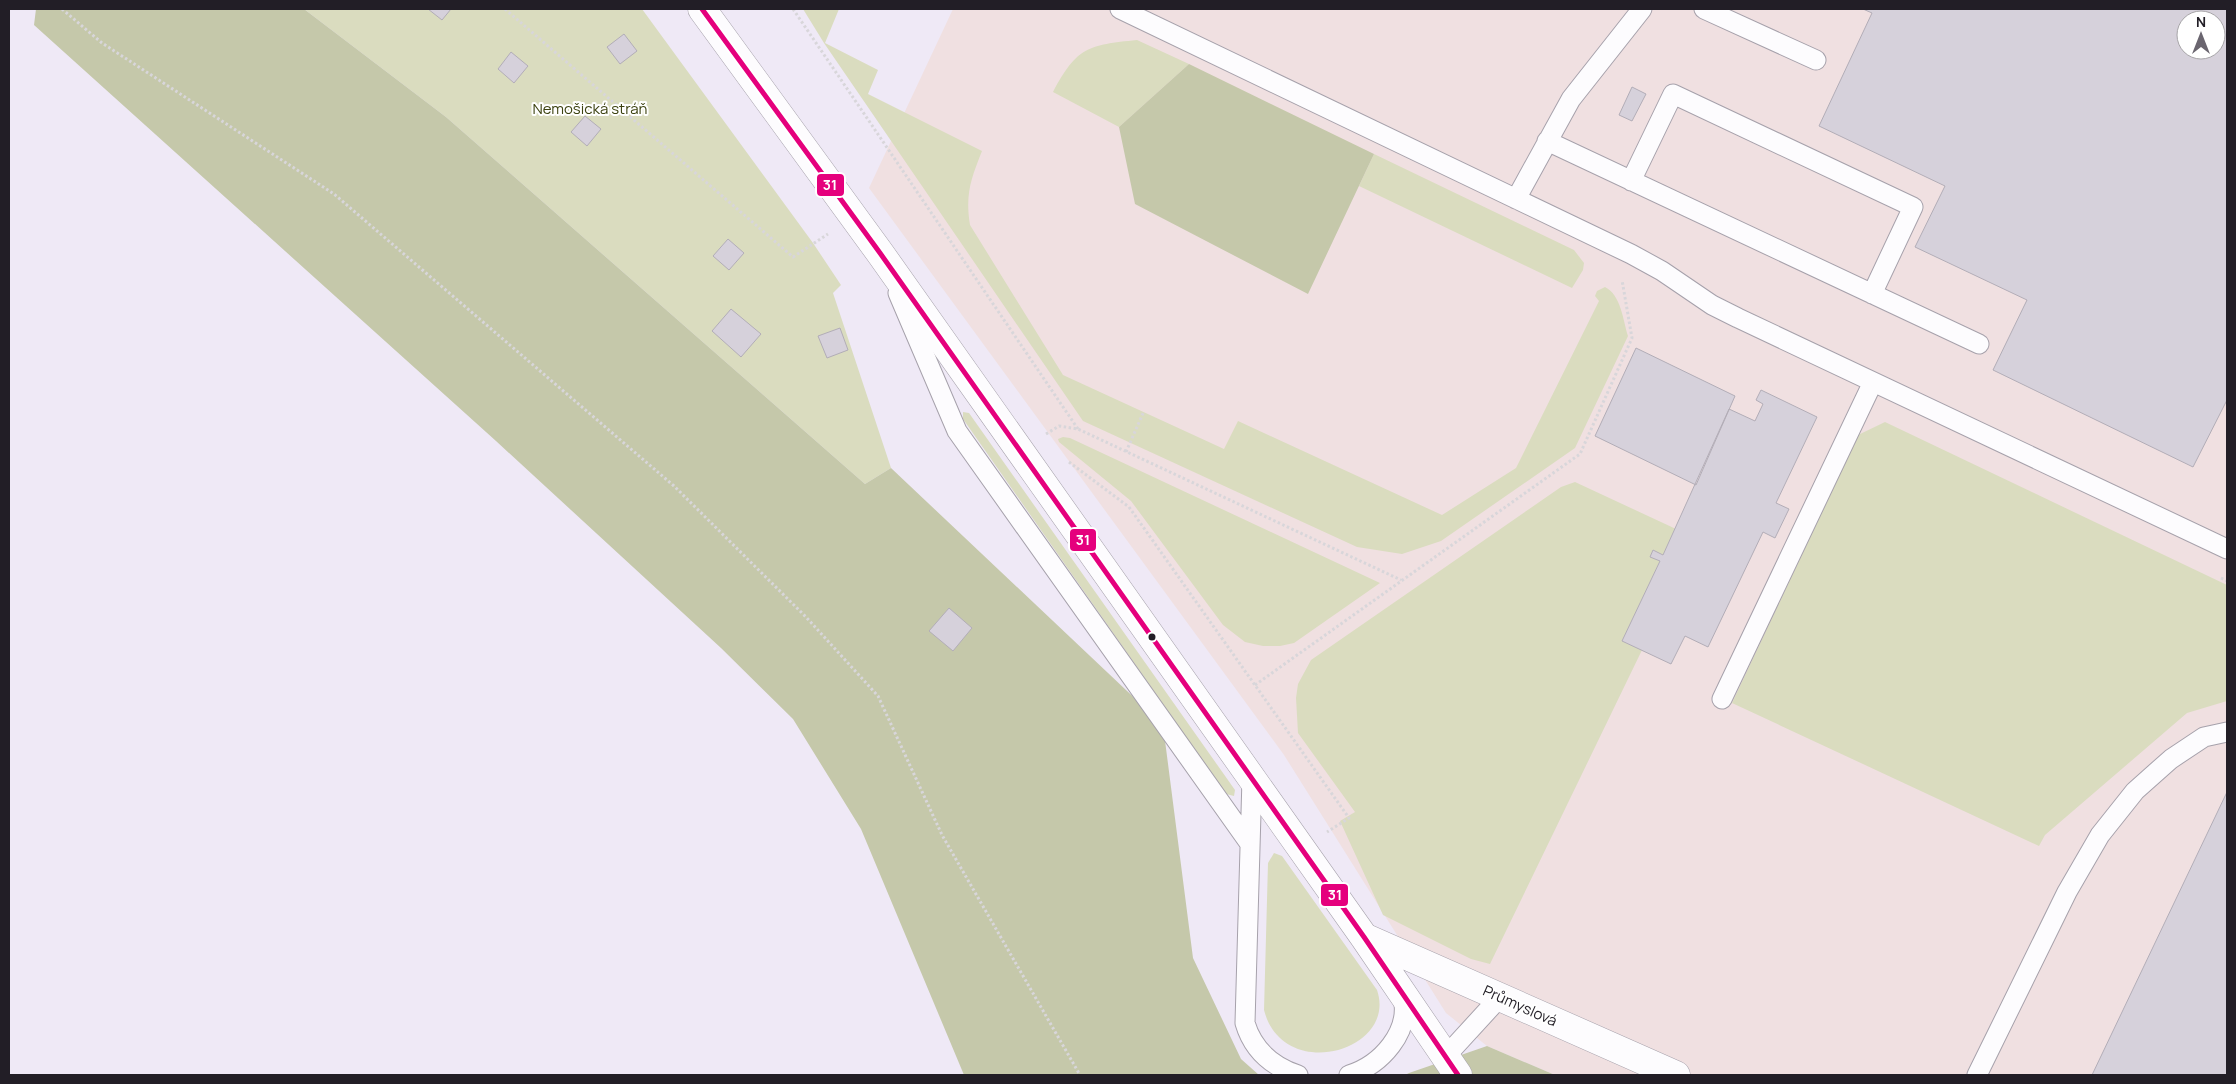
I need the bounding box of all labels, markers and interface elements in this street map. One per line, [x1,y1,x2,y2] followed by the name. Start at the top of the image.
[2176,10,2226,60] north arrow
[2196,12,2206,31] text: N
[533,98,648,119] park label: Nemošická stráň
[816,173,845,197] line badge: 31
[823,175,837,194] text: 31
[1069,528,1097,552] line badge: 31
[1076,530,1090,549] text: 31
[1147,632,1157,642] unlabelled marker
[1320,883,1349,907] line badge: 31
[1328,885,1342,904] text: 31
[1480,980,1561,1031] street label: Průmyslová

